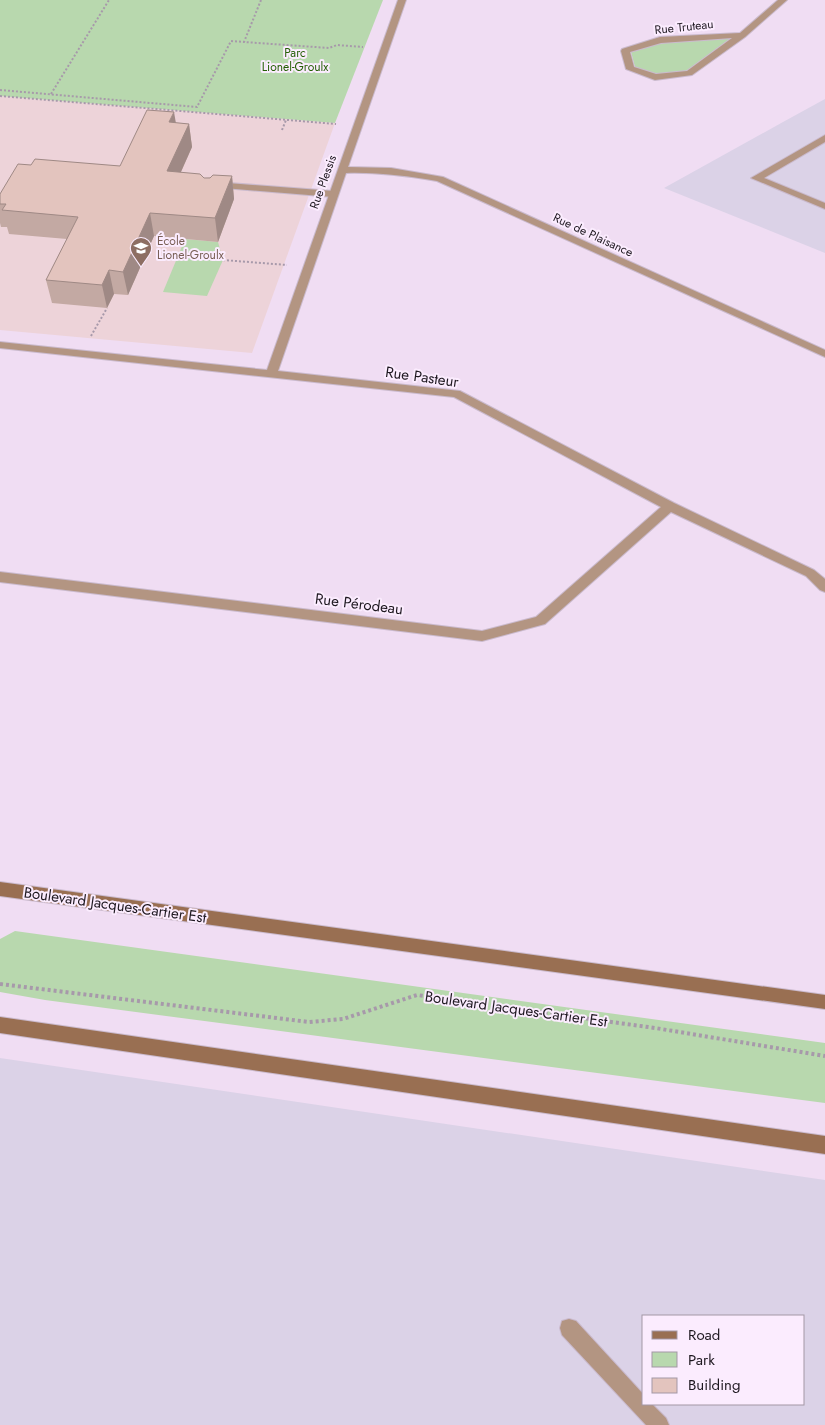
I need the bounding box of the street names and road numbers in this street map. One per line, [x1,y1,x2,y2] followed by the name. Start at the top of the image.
[654,15,714,39] street label: Rue Truteau
[305,152,341,211] street label: Rue Plessis
[550,209,636,261] street label: Rue de Plaisance
[384,361,461,393] street label: Rue Pasteur
[314,588,404,620] street label: Rue Pérodeau
[22,881,208,929] street label: Boulevard Jacques-Cartier Est
[423,985,609,1033] street label: Boulevard Jacques-Cartier Est

